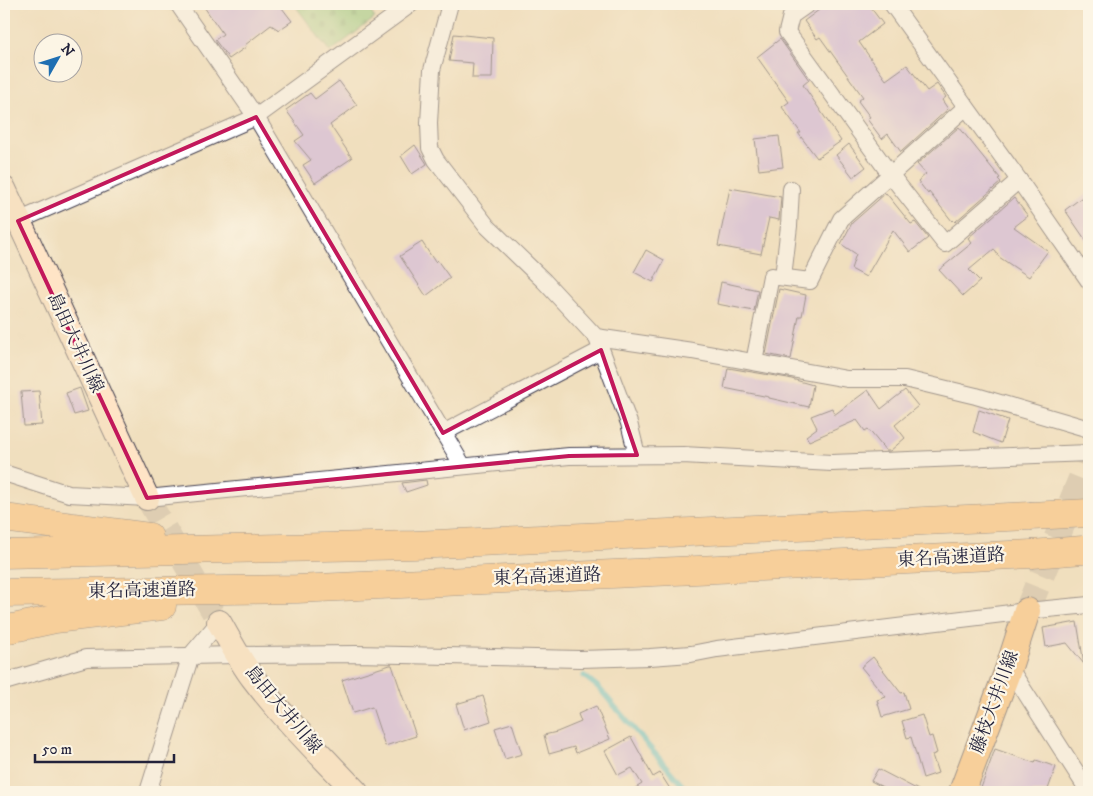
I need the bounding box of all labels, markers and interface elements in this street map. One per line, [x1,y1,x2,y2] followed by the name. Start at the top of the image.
[32,32,82,82] north arrow
[57,40,78,61] text: N
[42,289,108,397] street label: 島田大井川線
[896,544,1006,572] street label: 東名高速道路
[493,564,601,590] street label: 東名高速道路
[88,579,196,603] street label: 東名高速道路
[966,647,1024,757] street label: 藤枝大井川線
[240,662,326,758] street label: 島田大井川線
[35,731,174,763] scale bar
[42,740,72,759] text: 50 m

